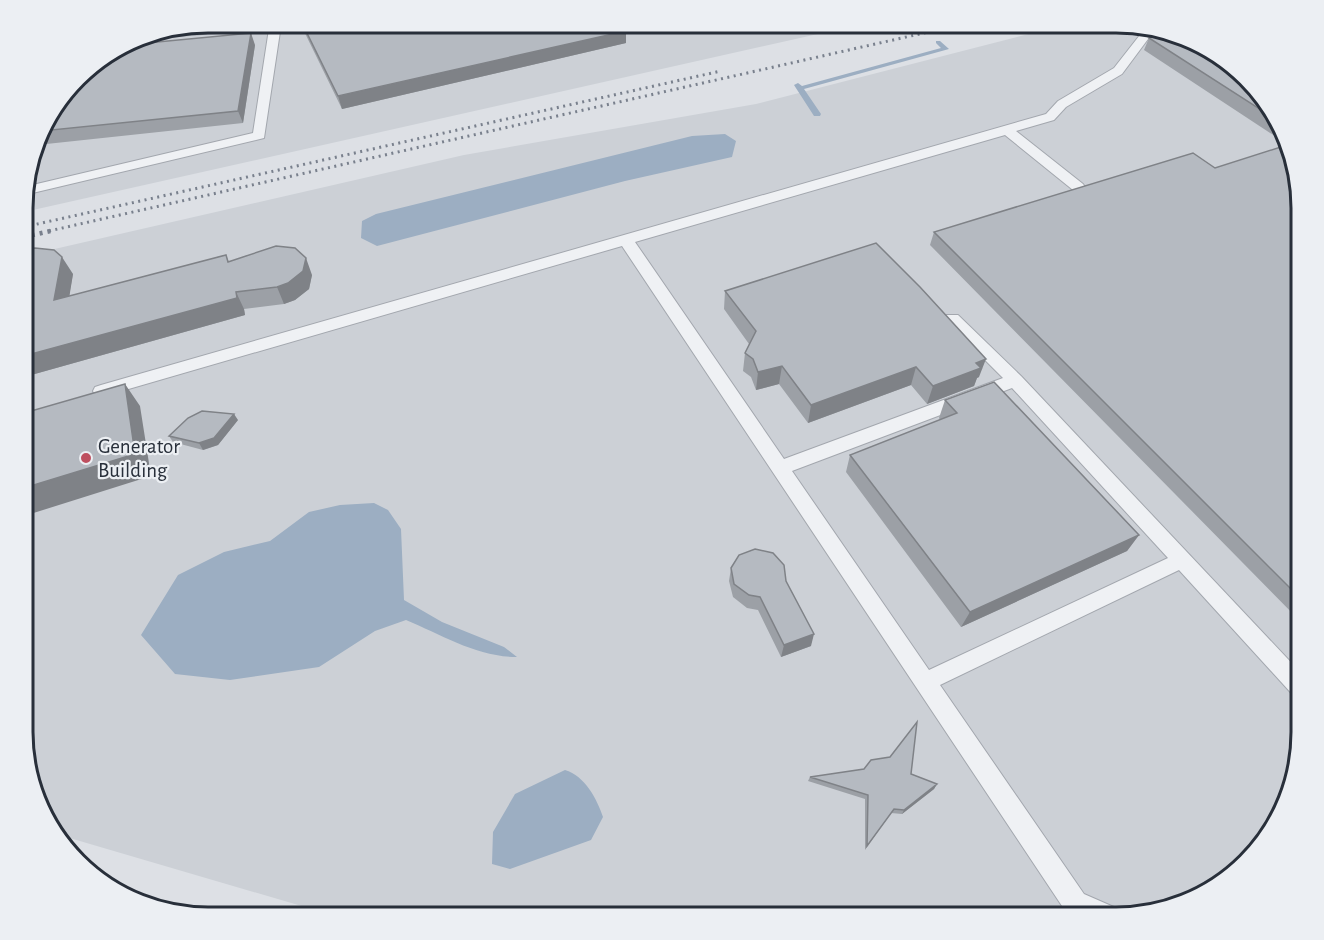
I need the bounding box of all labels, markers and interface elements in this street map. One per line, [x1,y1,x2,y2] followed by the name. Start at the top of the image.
[98,436,180,481] place label: Generator Building
[79,451,93,465] marker: Generator Building

